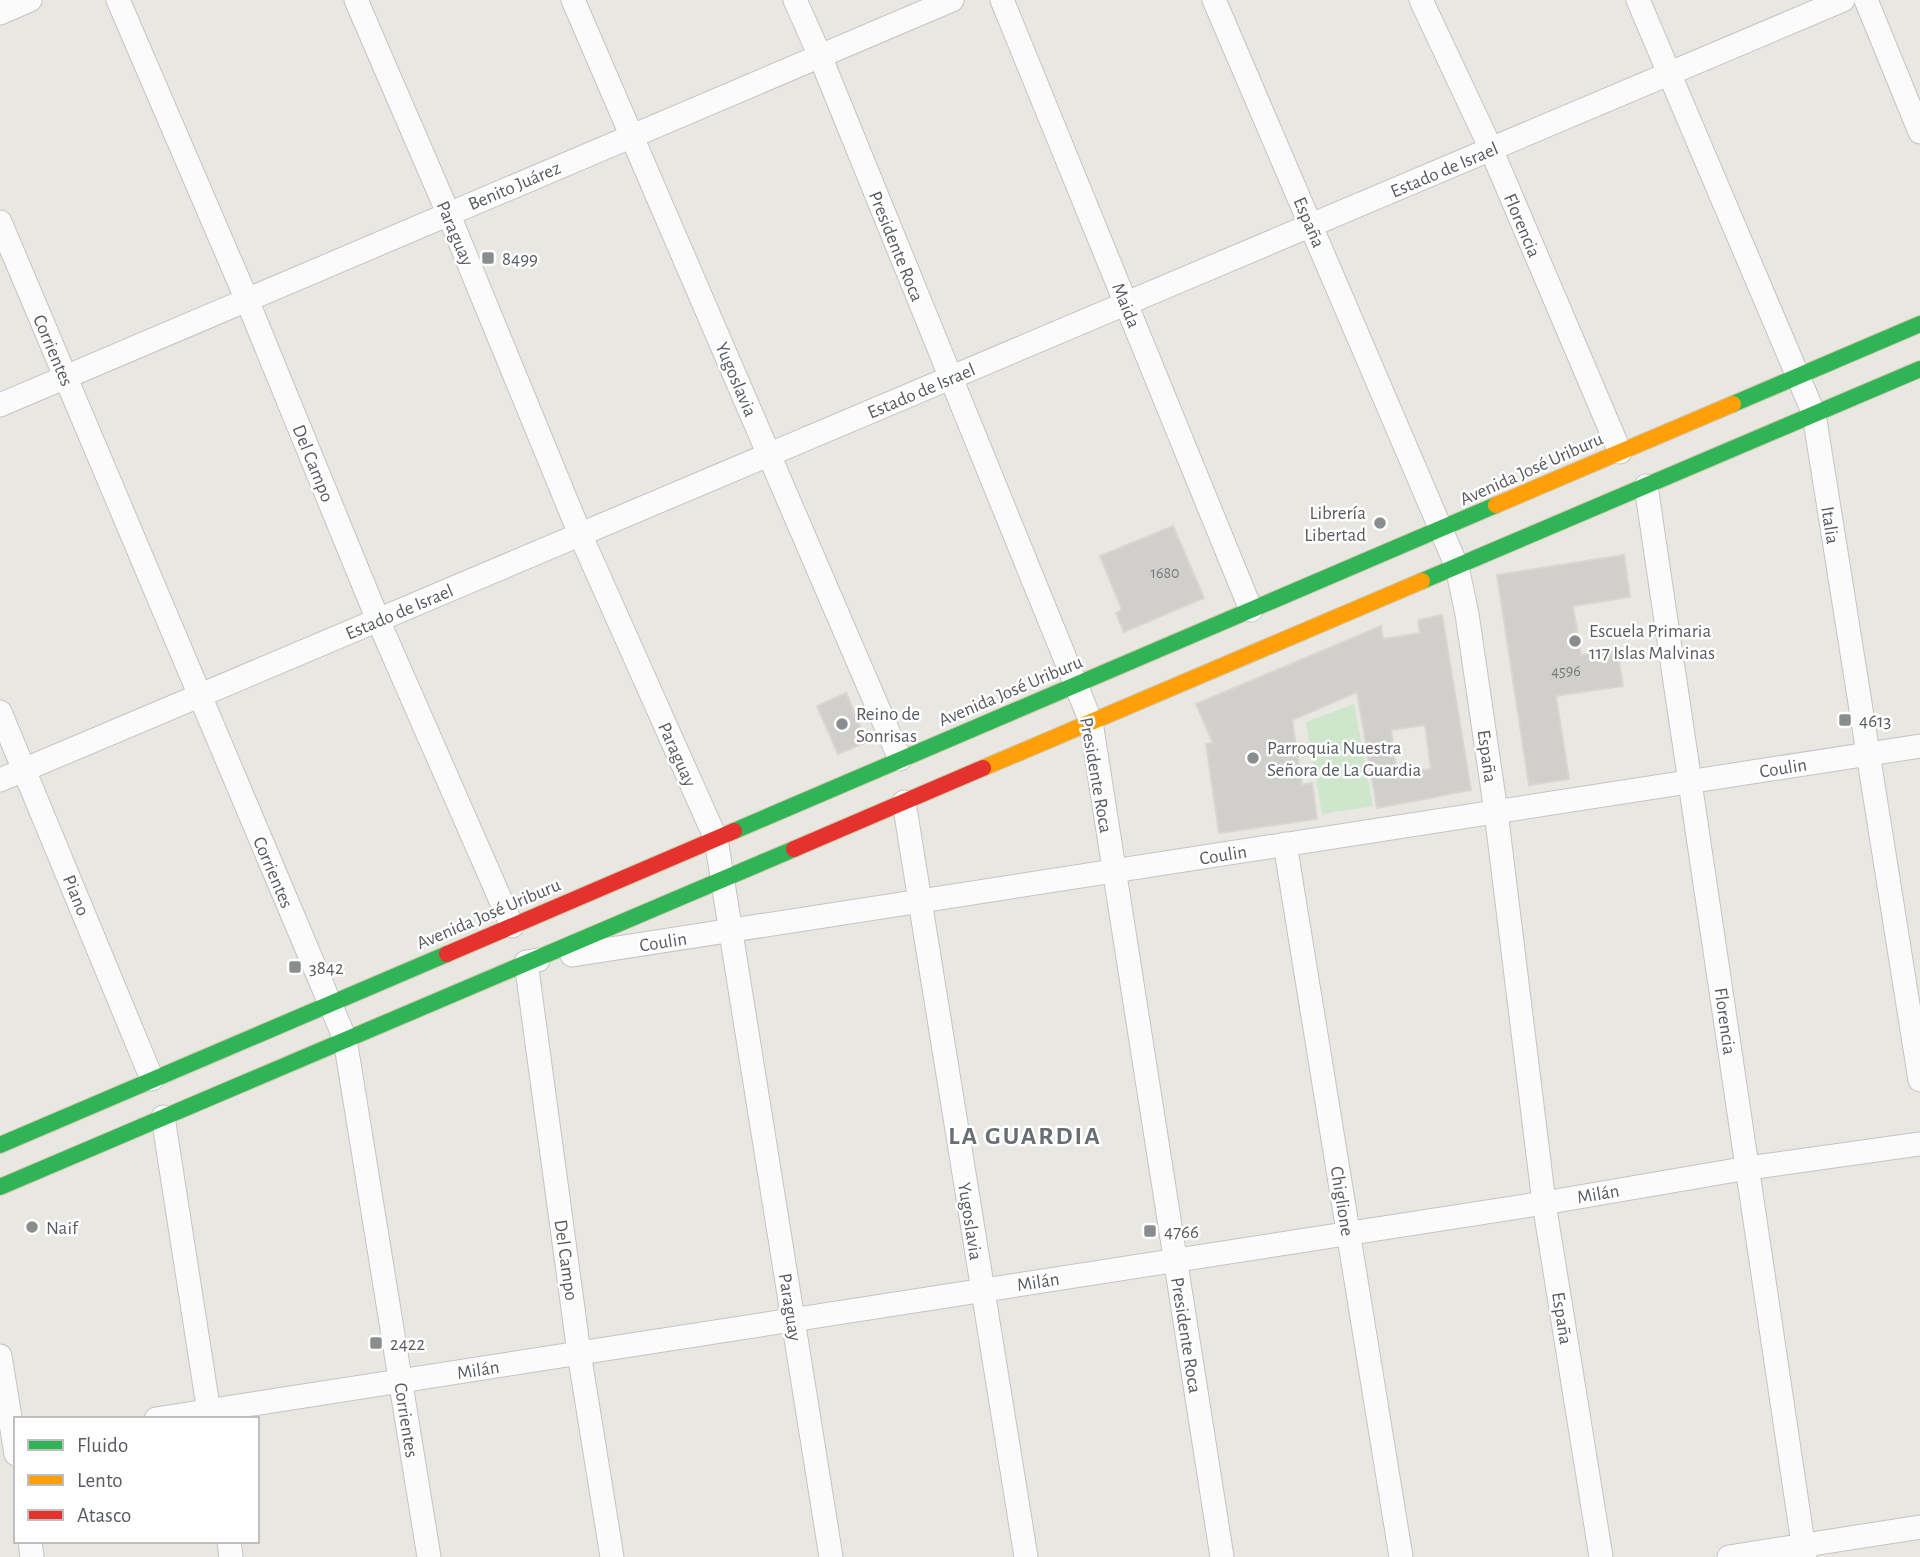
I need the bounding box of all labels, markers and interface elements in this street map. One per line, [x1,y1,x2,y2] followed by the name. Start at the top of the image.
[1388,139,1501,202] street label: Estado de Israel
[466,158,564,214] street label: Benito Juárez
[865,189,926,305] street label: Presidente Roca
[1500,191,1544,261] street label: Florencia
[1290,194,1328,251] street label: España
[433,198,477,269] street label: Paraguay
[480,250,496,266] marker: 8499
[502,250,538,269] place label: 8499
[1108,280,1143,331] street label: Maida
[29,312,76,389] street label: Corrientes
[711,340,760,420] street label: Yugoslavia
[865,360,978,423] street label: Estado de Israel
[289,422,337,505] street label: Del Campo
[1457,429,1606,509] street label: Avenida José Uriburu
[1304,504,1366,545] place label: Librería Libertad
[1817,505,1842,546] street label: Italia
[1372,515,1388,531] marker: Librería Libertad
[1150,565,1180,581] house number: 1680
[343,581,456,644] street label: Estado de Israel
[1589,622,1715,663] place label: Escuela Primaria 117 Islas Malvinas
[1567,633,1583,649] marker: Escuela Primaria 117 Islas Malvinas
[936,652,1086,730] street label: Avenida José Uriburu
[1551,663,1581,679] house number: 4596
[856,705,920,746] place label: Reino de Sonrisas
[1837,712,1853,728] marker: 4613
[1859,712,1891,731] place label: 4613
[834,716,850,732] marker: Reino de Sonrisas
[1076,716,1115,835] street label: Presidente Roca
[654,720,699,790] street label: Paraguay
[1473,729,1500,784] street label: España
[1267,739,1422,780] place label: Parroquia Nuestra Señora de La Guardia
[1245,750,1261,766] marker: Parroquia Nuestra Señora de La Guardia
[1758,755,1808,782] street label: Coulin
[249,834,296,911] street label: Corrientes
[1198,842,1248,869] street label: Coulin
[59,872,92,919] street label: Piano
[414,875,564,953] street label: Avenida José Uriburu
[638,929,688,956] street label: Coulin
[287,959,303,975] marker: 3842
[309,959,344,978] place label: 3842
[1710,986,1739,1056] street label: Florencia
[948,1123,1102,1149] district label: LA GUARDIA
[1327,1165,1356,1238] street label: Chiglione
[954,1181,985,1262] street label: Yugoslavia
[1576,1181,1621,1208] street label: Milán
[24,1219,40,1235] marker: Naif
[46,1219,79,1238] place label: Naif
[550,1219,581,1302] street label: Del Campo
[1142,1223,1158,1239] marker: 4766
[1164,1223,1199,1242] place label: 4766
[1016,1270,1061,1295] street label: Milán
[775,1272,804,1342] street label: Paraguay
[1167,1276,1204,1395] street label: Presidente Roca
[1548,1291,1575,1346] street label: España
[368,1335,384,1351] marker: 2422
[390,1335,425,1354] place label: 2422
[456,1358,501,1383] street label: Milán
[390,1381,421,1459] street label: Corrientes
[14,1417,259,1543] legend
[77,1435,128,1456] text: Fluido
[77,1470,123,1491] text: Lento
[77,1505,131,1526] text: Atasco

